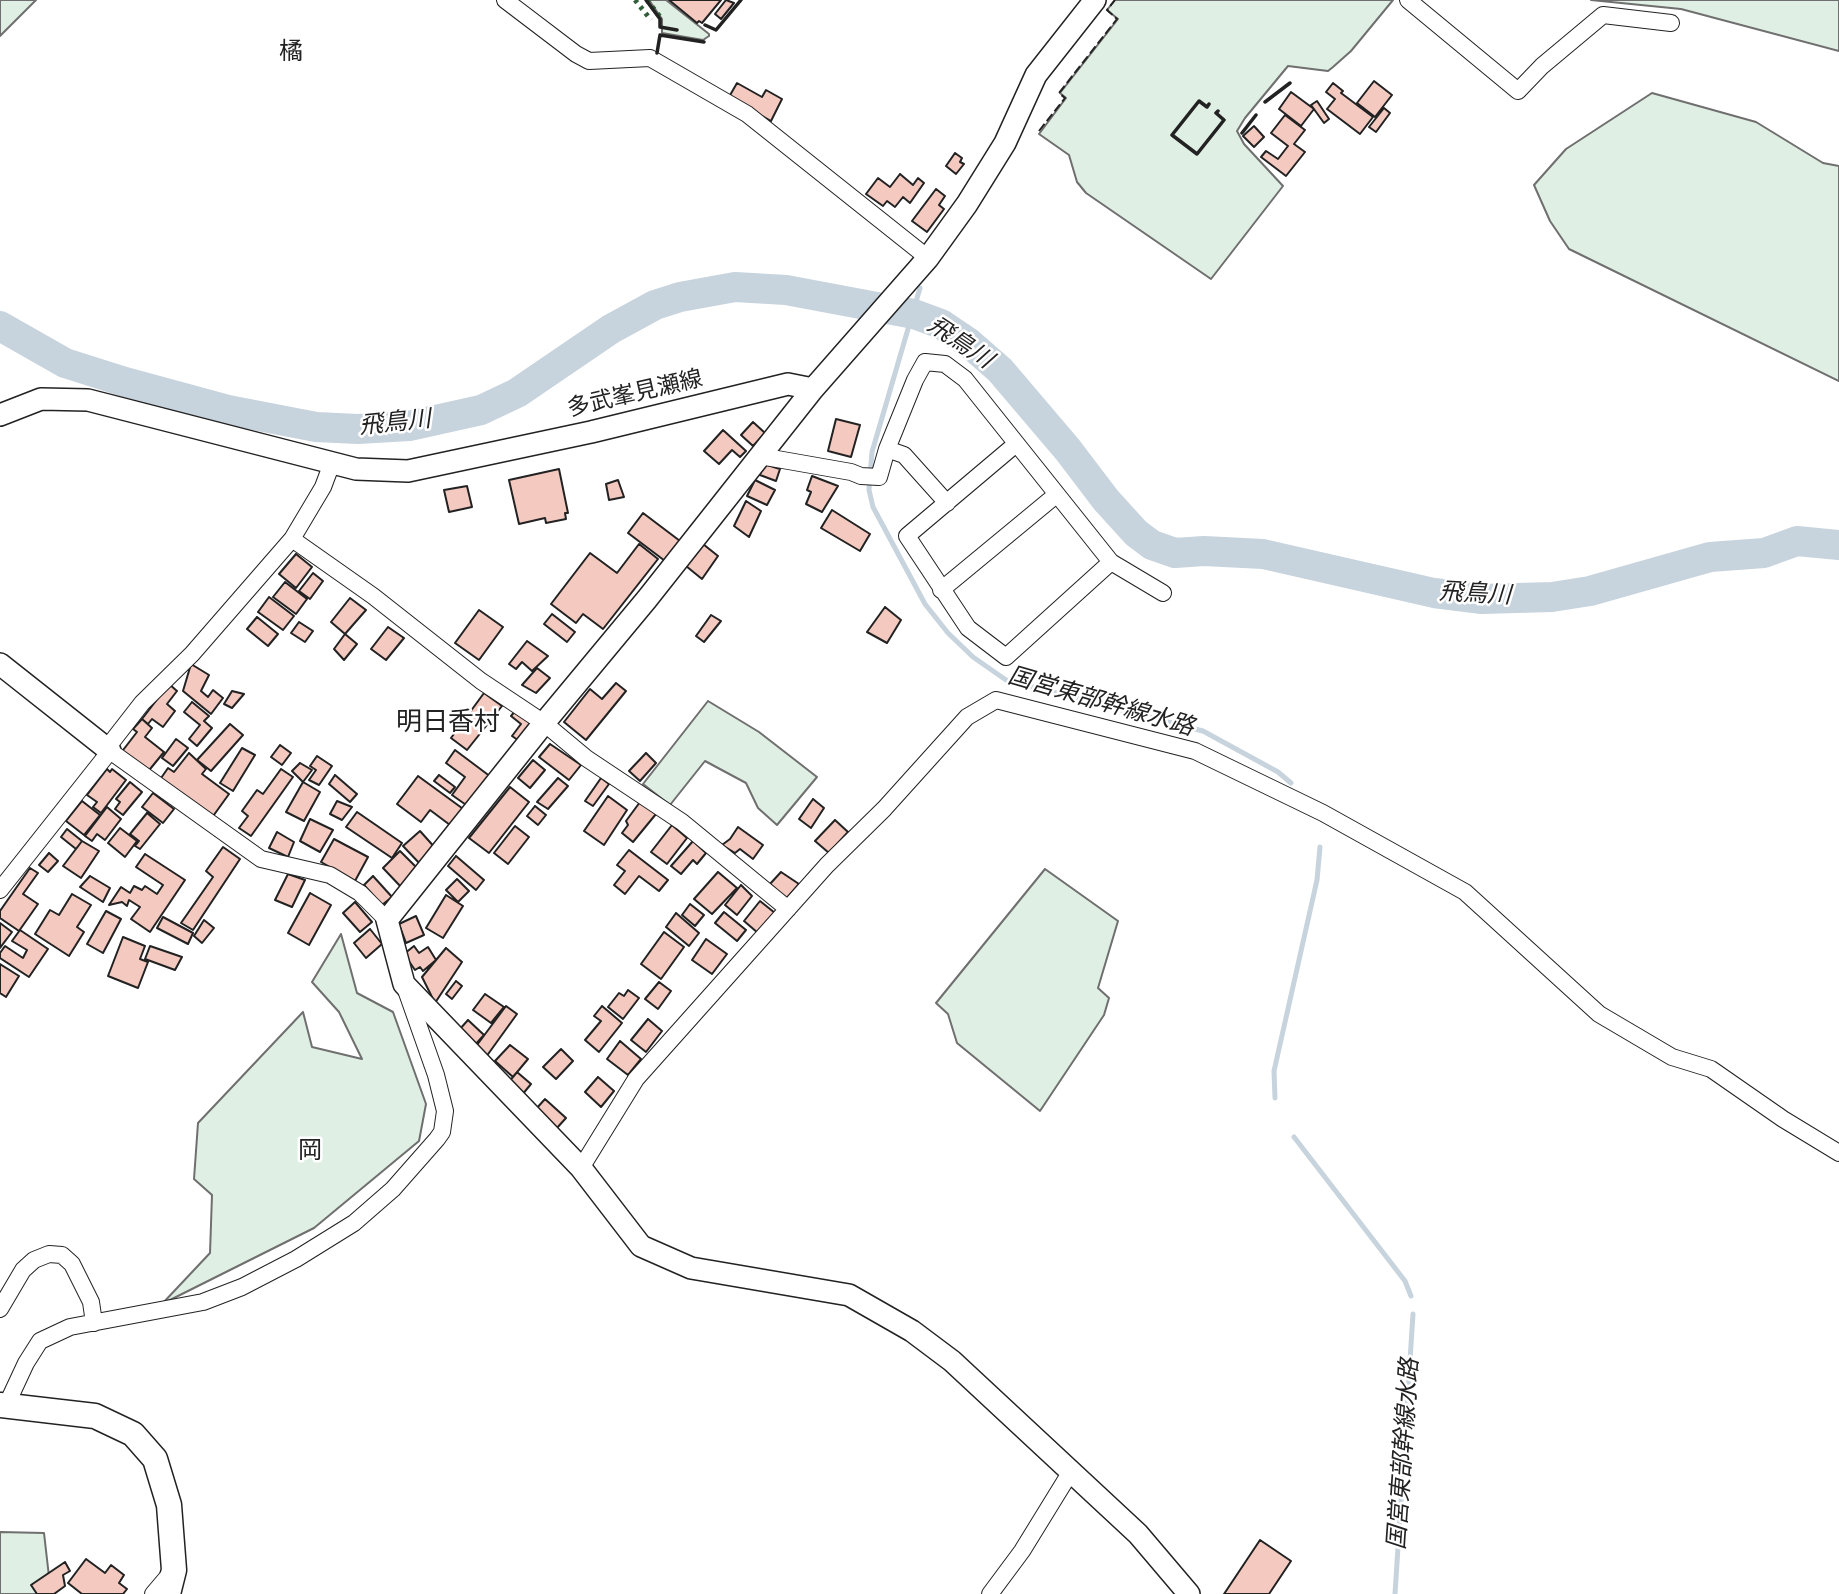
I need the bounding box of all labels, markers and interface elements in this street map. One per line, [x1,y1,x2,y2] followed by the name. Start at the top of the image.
[279,38,303,66] district label: 橘
[922,311,998,375] water label: 飛鳥川
[565,365,705,423] street label: 多武峯見瀬線
[358,405,432,441] water label: 飛鳥川
[1438,578,1512,610] water label: 飛鳥川
[1005,662,1197,742] water label: 国営東部幹線水路
[396,707,500,739] district label: 明日香村
[298,1137,322,1165] district label: 岡
[1383,1357,1425,1551] water label: 国営東部幹線水路

